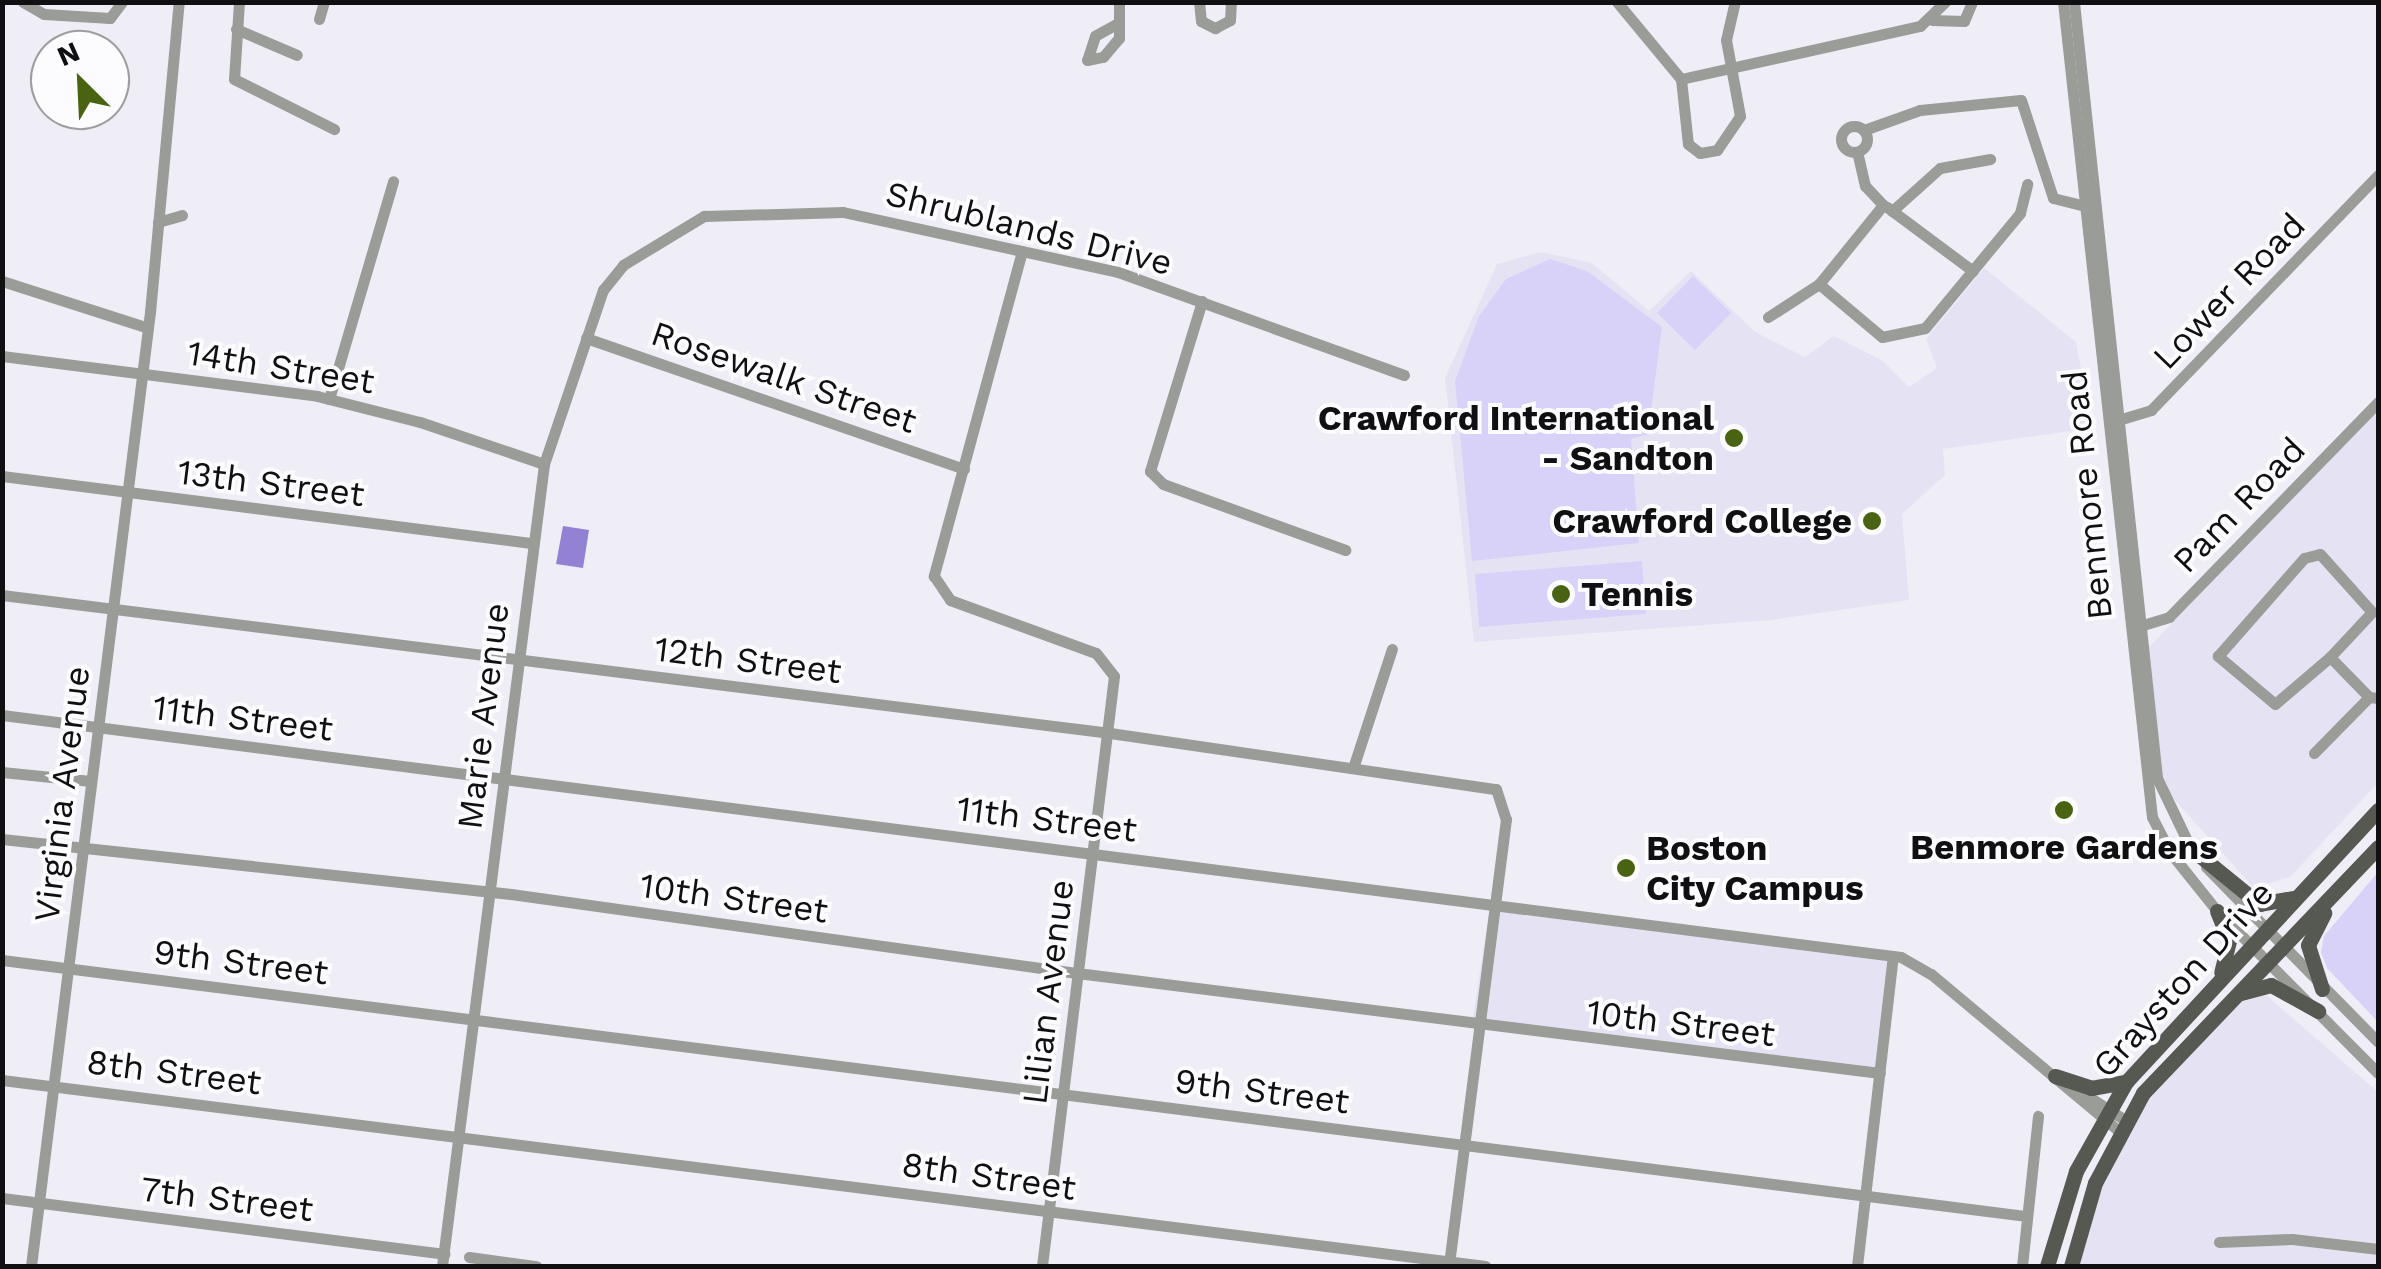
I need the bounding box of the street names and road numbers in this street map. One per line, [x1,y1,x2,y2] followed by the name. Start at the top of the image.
[882,172,1176,284] street label: Shrublands Drive
[2144,204,2314,378] street label: Lower Road
[646,312,922,442] street label: Rosewalk Street
[185,332,377,402] street label: 14th Street
[2053,368,2121,622] street label: Benmore Road
[2164,429,2314,581] street label: Pam Road
[175,451,367,515] street label: 13th Street
[448,600,518,832] street label: Marie Avenue
[652,628,844,692] street label: 12th Street
[25,662,99,926] street label: Virginia Avenue
[151,686,335,750] street label: 11th Street
[955,787,1139,851] street label: 11th Street
[637,864,831,932] street label: 10th Street
[2084,872,2282,1086] street label: Grayston Drive
[1013,877,1083,1107] street label: Lilian Avenue
[151,930,331,994] street label: 9th Street
[1585,991,1777,1055] street label: 10th Street
[85,1040,263,1104] street label: 8th Street
[1172,1059,1352,1123] street label: 9th Street
[899,1143,1079,1209] street label: 8th Street
[138,1168,316,1230] street label: 7th Street

